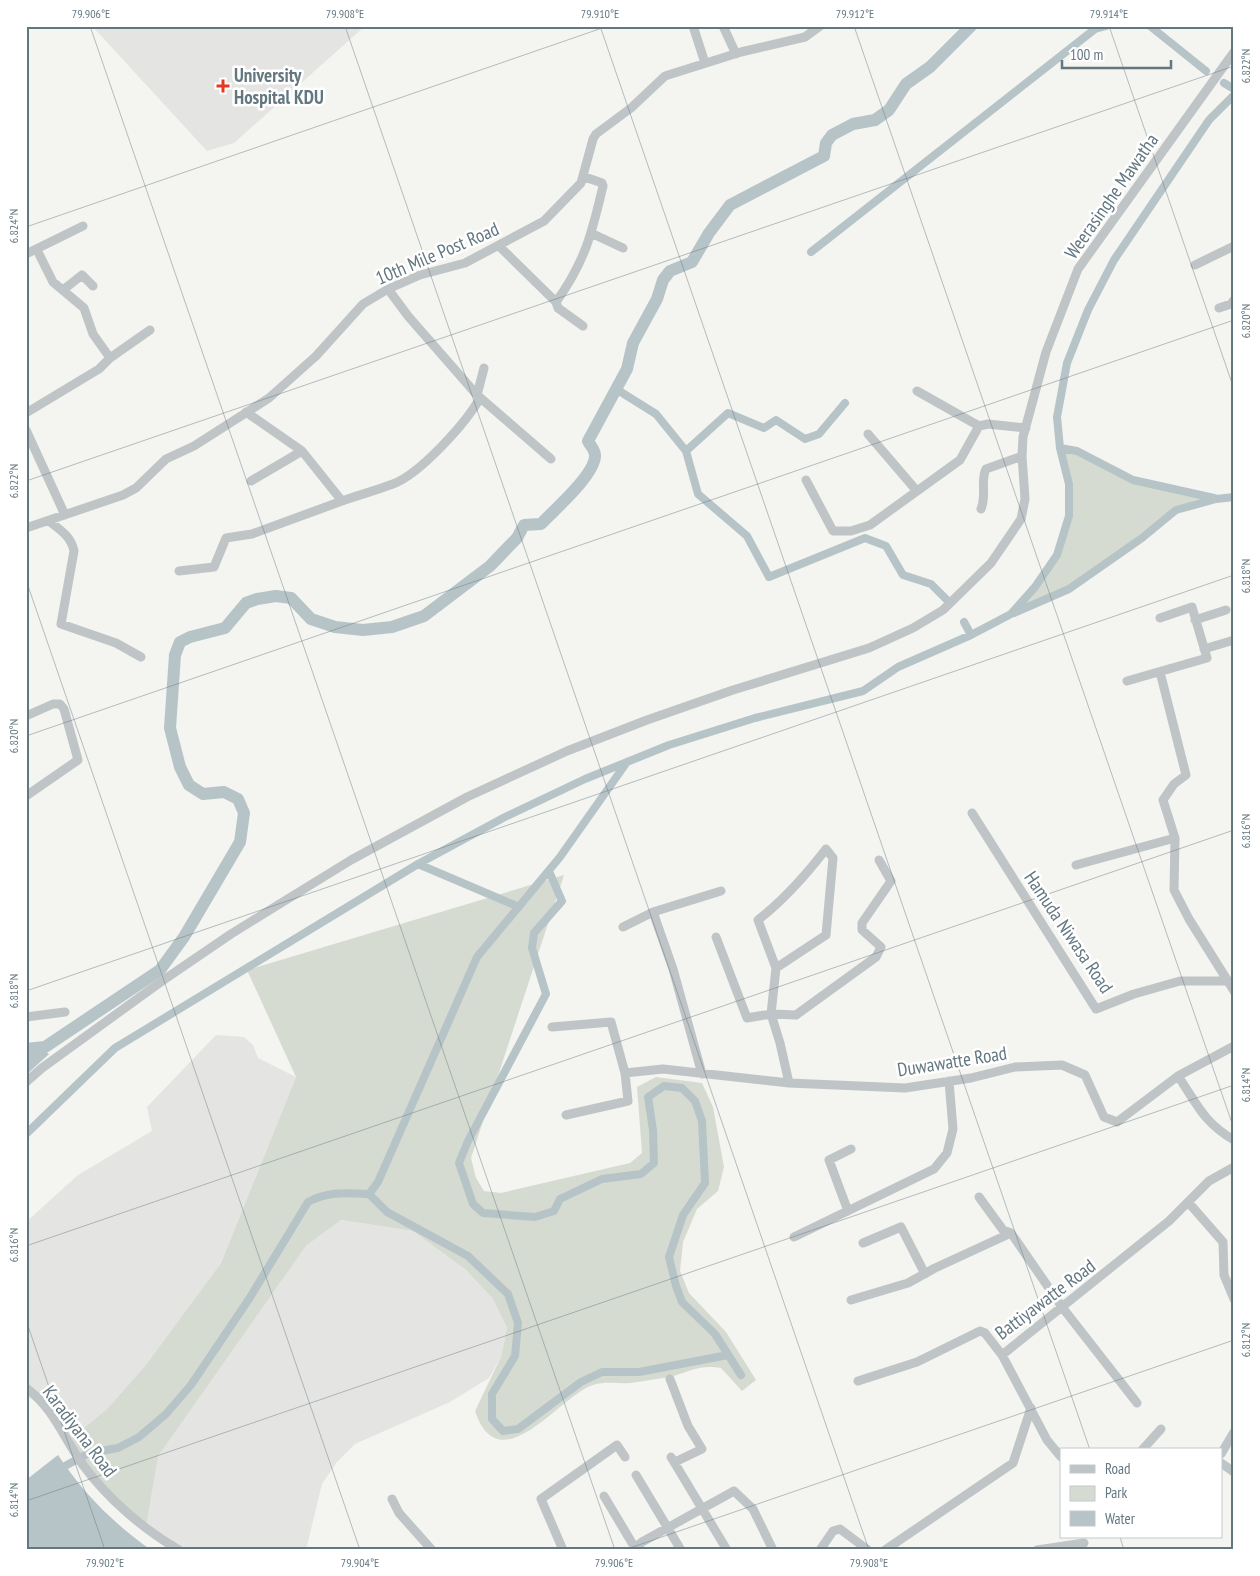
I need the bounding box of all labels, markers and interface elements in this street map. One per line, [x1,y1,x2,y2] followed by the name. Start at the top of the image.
[72,6,110,21] text: 79.906°E
[326,6,364,21] text: 79.908°E
[581,6,619,21] text: 79.910°E
[836,6,874,21] text: 79.912°E
[1090,6,1128,21] text: 79.914°E
[1062,38,1171,70] scale bar
[1070,45,1103,64] text: 100 m
[1238,49,1253,83] text: 6.822°N
[234,63,324,109] place label: University Hospital KDU
[216,79,230,93] marker: University Hospital KDU
[1059,129,1163,263] street label: Weerasinghe Mawatha
[6,209,21,243] text: 6.824°N
[372,216,502,290] street label: 10th Mile Post Road
[1238,304,1253,338] text: 6.820°N
[6,464,21,498] text: 6.822°N
[1238,559,1253,593] text: 6.818°N
[6,719,21,753] text: 6.820°N
[1238,814,1253,848] text: 6.816°N
[1019,866,1119,998] street label: Hamuda Niwasa Road
[6,974,21,1008] text: 6.818°N
[896,1041,1008,1081] street label: Duwawatte Road
[1238,1068,1253,1102] text: 6.814°N
[6,1228,21,1262] text: 6.816°N
[990,1254,1100,1344] street label: Battiyawatte Road
[1238,1323,1253,1357] text: 6.812°N
[38,1380,122,1482] street label: Karadiyana Road
[1060,1448,1222,1538] legend
[1105,1459,1131,1478] text: Road
[6,1483,21,1517] text: 6.814°N
[1105,1483,1127,1502] text: Park
[1105,1509,1136,1528] text: Water
[86,1555,124,1570] text: 79.902°E
[341,1555,379,1570] text: 79.904°E
[595,1555,633,1570] text: 79.906°E
[850,1555,888,1570] text: 79.908°E

